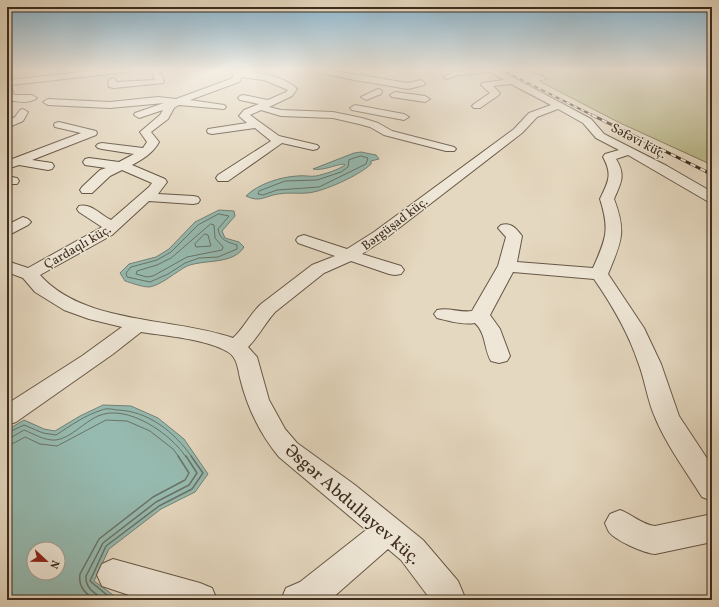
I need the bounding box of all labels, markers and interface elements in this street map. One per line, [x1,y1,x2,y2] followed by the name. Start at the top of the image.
[607,120,669,164] street label: Səfəvi küç.
[358,194,432,256] street label: Bərgüşad küç.
[41,221,115,274] street label: Çardaqlı küç.
[279,439,425,571] street label: Əsgər Abdullayev küç.
[26,541,66,581] north arrow
[45,558,62,571] text: N

